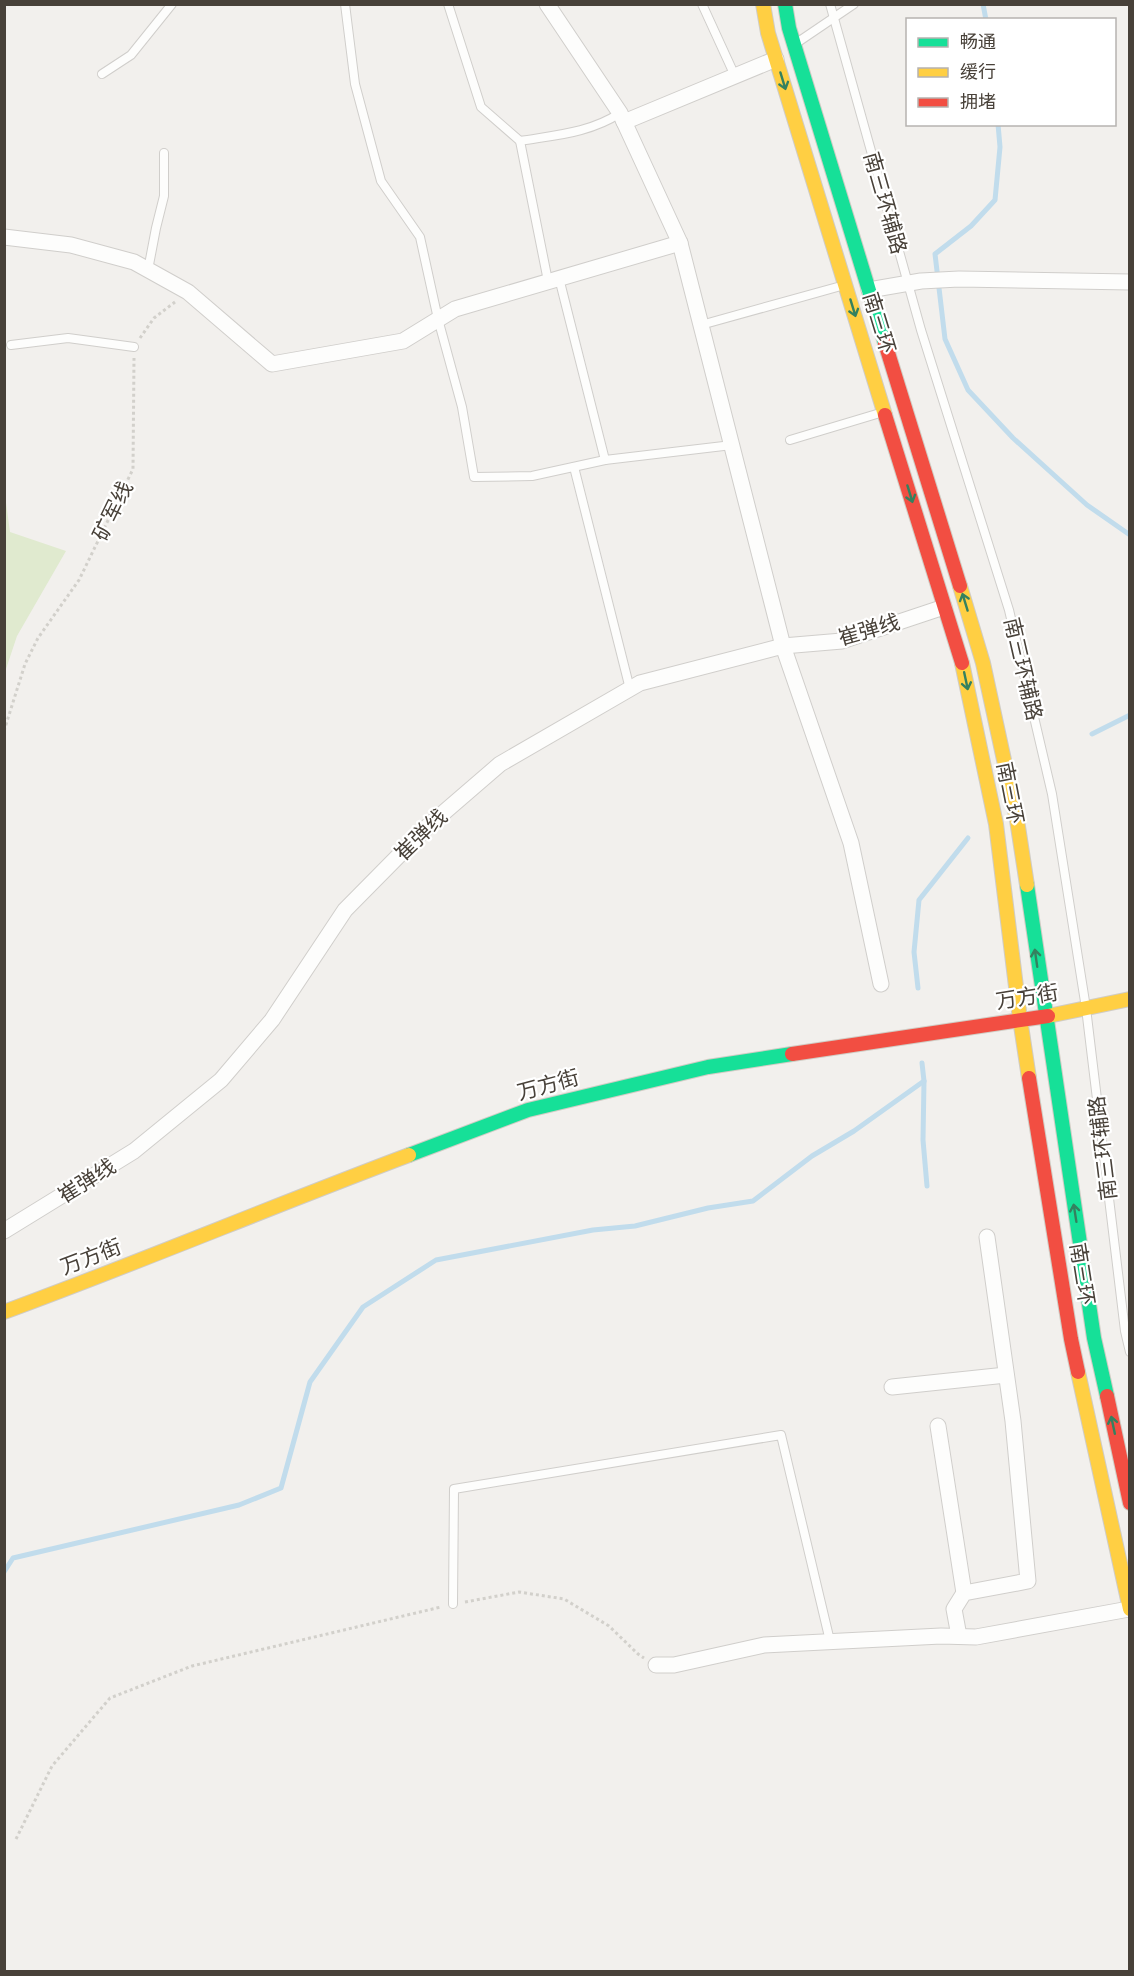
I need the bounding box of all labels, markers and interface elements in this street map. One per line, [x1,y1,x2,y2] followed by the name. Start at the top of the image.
[906,18,1116,126] legend
[960,30,996,52] text: 畅通
[960,60,996,82] text: 缓行
[778,71,789,90] one-way arrow
[960,90,996,112] text: 拥堵
[860,149,913,256] street label: 南三环辅路
[859,289,902,356] street label: 南三环
[848,298,859,317] one-way arrow
[87,477,137,544] street label: 矿军线
[905,484,916,503] one-way arrow
[959,593,970,612] one-way arrow
[835,608,902,649] street label: 崔弹线
[1000,615,1048,723] street label: 南三环辅路
[961,671,972,690] one-way arrow
[993,759,1030,826] street label: 南三环
[389,803,451,865] street label: 崔弹线
[1031,948,1042,968] one-way arrow
[994,978,1060,1013] street label: 万方街
[514,1063,581,1104] street label: 万方街
[1083,1095,1120,1202] street label: 南三环辅路
[53,1152,120,1207] street label: 崔弹线
[1069,1203,1080,1223] one-way arrow
[57,1233,124,1279] street label: 万方街
[1066,1241,1101,1307] street label: 南三环
[1106,1416,1118,1435] one-way arrow

